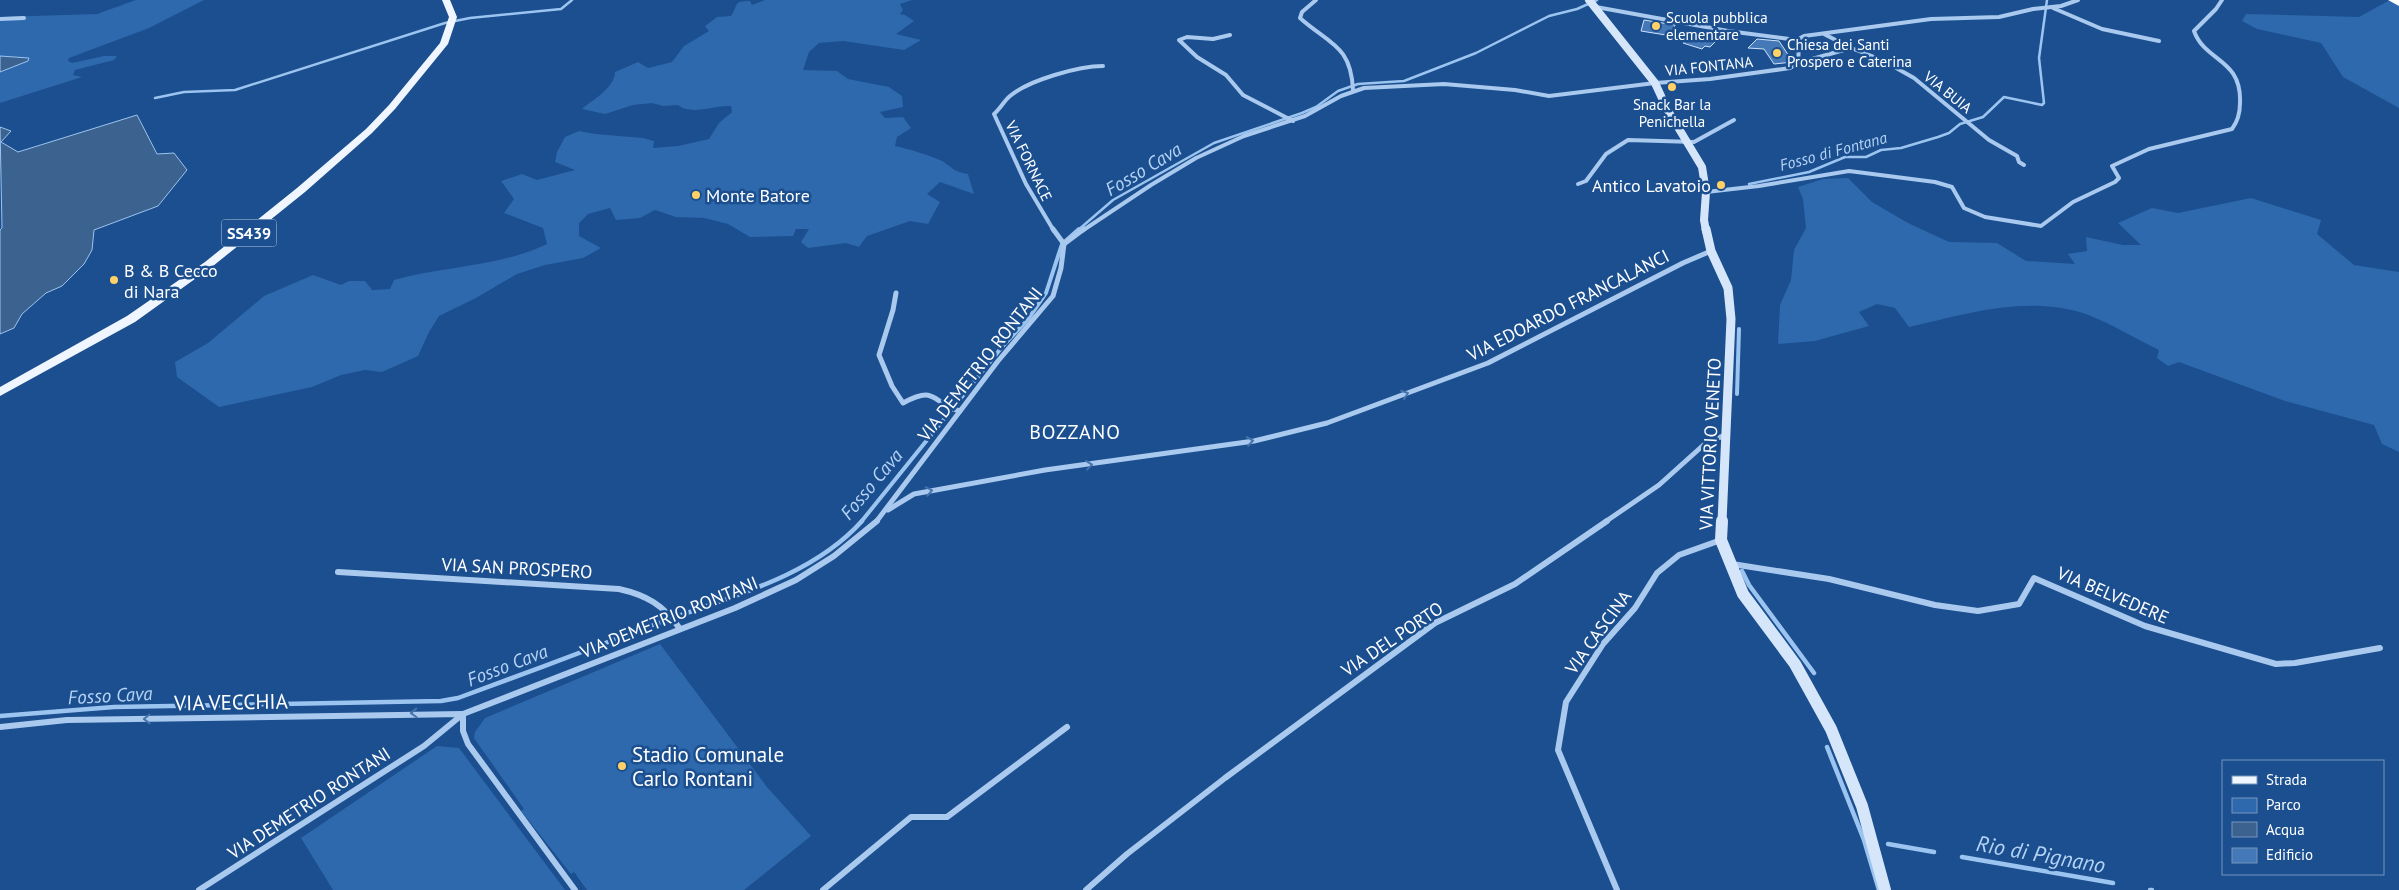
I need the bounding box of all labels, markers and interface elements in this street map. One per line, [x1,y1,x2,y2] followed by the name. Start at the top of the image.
[1666,8,1768,44] place label: Scuola pubblica elementare
[1650,20,1662,32] marker: Scuola pubblica elementare
[1787,35,1912,71] place label: Chiesa dei Santi Prospero e Caterina
[1771,47,1783,59] marker: Chiesa dei Santi Prospero e Caterina
[1663,52,1754,80] street label: VIA FONTANA
[1919,66,1976,117] street label: VIA BUIA
[1666,81,1678,93] marker: Snack Bar la Penichella
[1633,95,1711,131] place label: Snack Bar la Penichella
[1001,117,1057,204] street label: VIA FORNACE
[1777,127,1889,175] water label: Fosso di Fontana
[1101,137,1186,201] water label: Fosso Cava
[1592,174,1711,197] place label: Antico Lavatoio
[1715,179,1727,191] marker: Antico Lavatoio
[706,184,810,207] place label: Monte Batore
[690,189,702,201] marker: Monte Batore
[222,220,276,247] road number: SS439
[1462,244,1673,366] street label: VIA EDOARDO FRANCALANCI
[124,259,218,303] place label: B & B Cecco di Nara
[108,274,120,286] marker: B & B Cecco di Nara
[912,282,1047,447] street label: VIA DEMETRIO RONTANI
[1694,357,1726,532] street label: VIA VITTORIO VENETO
[1400,390,1409,400] one-way arrow
[1029,419,1121,445] district label: BOZZANO
[1246,437,1254,447] one-way arrow
[835,443,908,524] water label: Fosso Cava
[1086,460,1094,471] one-way arrow
[925,487,933,497] one-way arrow
[440,553,593,583] street label: VIA SAN PROSPERO
[2053,561,2172,629] street label: VIA BELVEDERE
[576,571,761,664] street label: VIA DEMETRIO RONTANI
[1559,585,1636,679] street label: VIA CASCINA
[1336,596,1447,682] street label: VIA DEL PORTO
[463,638,552,691] water label: Fosso Cava
[67,681,154,709] water label: Fosso Cava
[173,687,289,717] street label: VIA VECCHIA
[410,708,418,719] one-way arrow
[143,714,150,724] one-way arrow
[632,741,784,792] place label: Stadio Comunale Carlo Rontani
[222,742,395,865] street label: VIA DEMETRIO RONTANI
[616,760,628,772] marker: Stadio Comunale Carlo Rontani
[2222,760,2384,875] legend
[2266,770,2307,789] text: Strada
[2266,795,2301,814] text: Parco
[2266,820,2305,839] text: Acqua
[1974,829,2108,879] water label: Rio di Pignano
[2266,845,2313,864] text: Edificio

